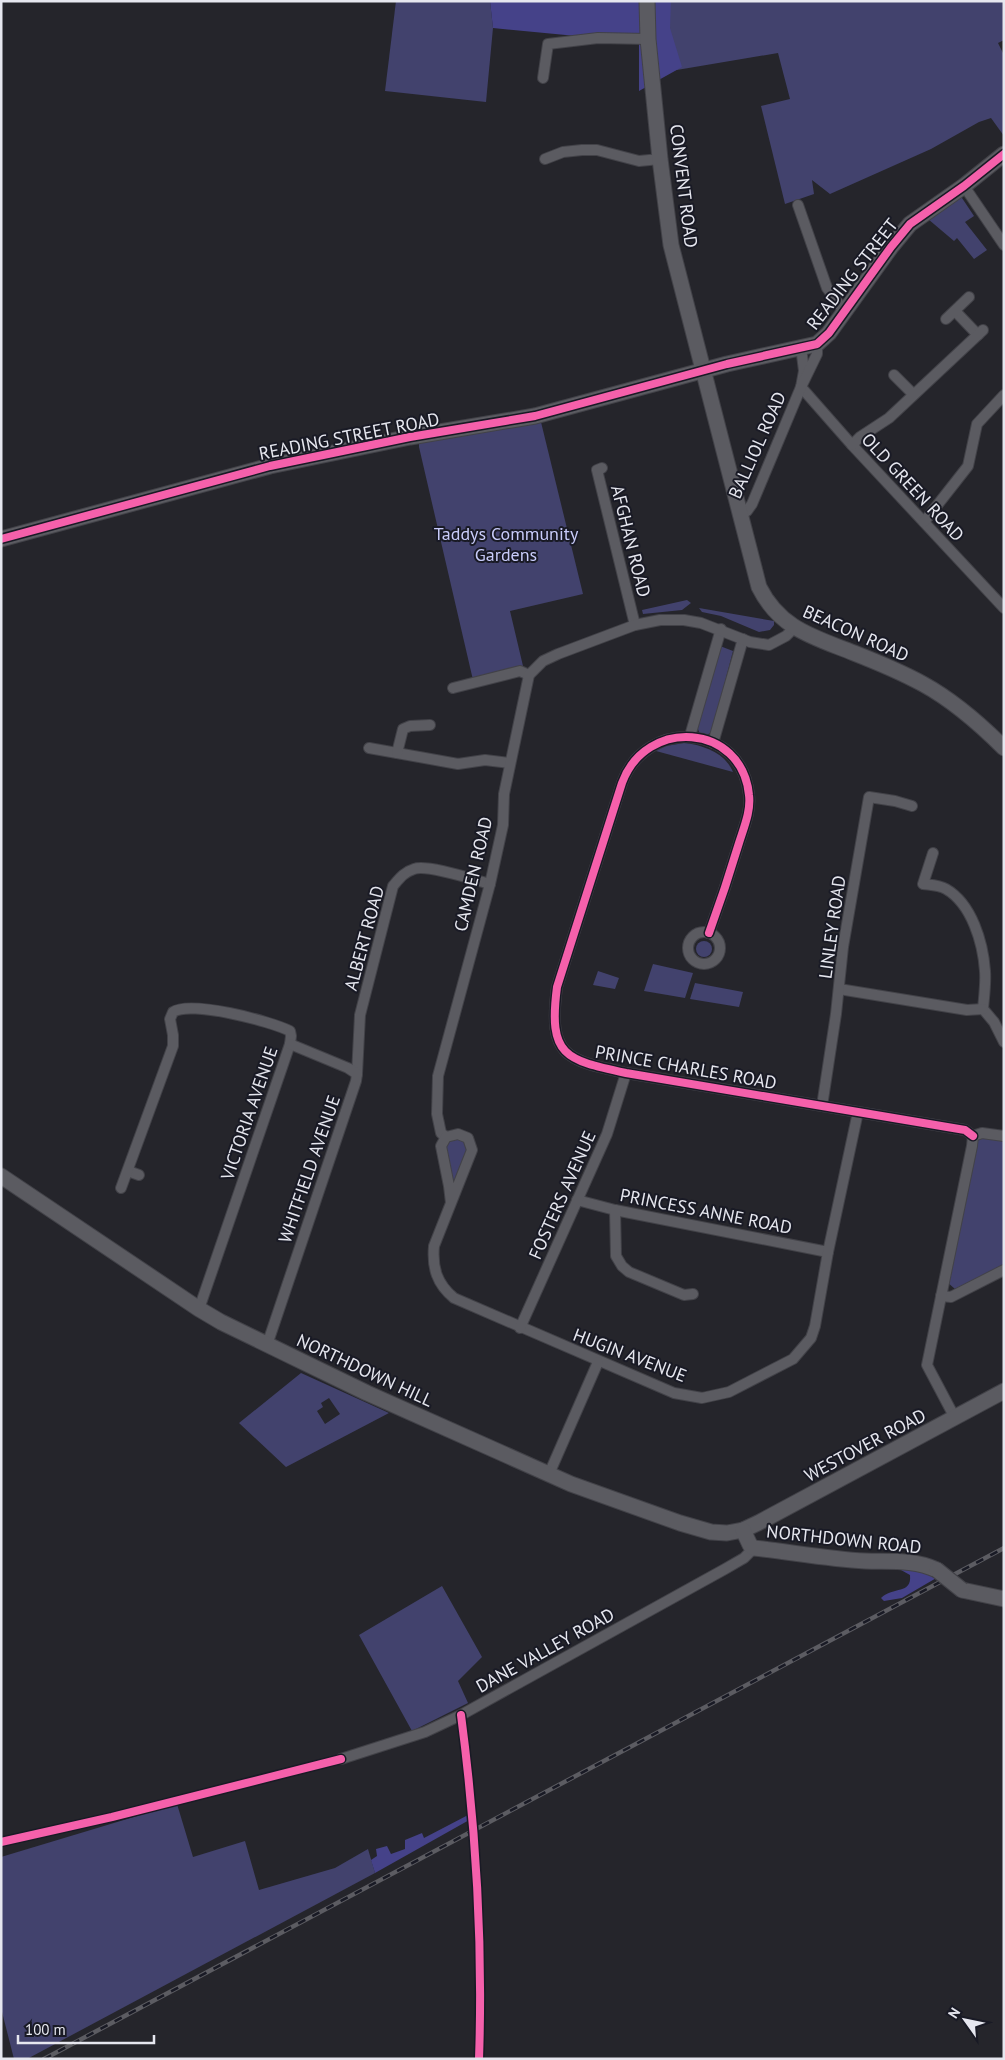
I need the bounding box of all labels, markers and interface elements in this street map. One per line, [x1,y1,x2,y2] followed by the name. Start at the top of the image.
[665,123,703,249] street label: CONVENT ROAD
[801,214,903,334] street label: READING STREET
[723,388,791,502] street label: BALLIOL ROAD
[257,407,441,465] street label: READING STREET ROAD
[857,428,969,546] street label: OLD GREEN ROAD
[606,483,656,599] street label: AFGHAN ROAD
[434,522,579,566] park label: Taddys Community Gardens
[800,599,912,667] street label: BEACON ROAD
[449,814,497,934] street label: CAMDEN ROAD
[813,874,851,980] street label: LINLEY ROAD
[339,883,389,993] street label: ALBERT ROAD
[593,1040,779,1094] street label: PRINCE CHARLES ROAD
[215,1043,283,1184] street label: VICTORIA AVENUE
[273,1092,345,1246] street label: WHITFIELD AVENUE
[523,1127,601,1263] street label: FOSTERS AVENUE
[618,1183,794,1239] street label: PRINCESS ANNE ROAD
[570,1323,690,1387] street label: HUGIN AVENUE
[293,1328,437,1412] street label: NORTHDOWN HILL
[800,1403,930,1487] street label: WESTOVER ROAD
[765,1519,923,1559] street label: NORTHDOWN ROAD
[472,1602,618,1698] street label: DANE VALLEY ROAD
[940,1995,990,2045] north arrow
[944,2004,964,2022] text: N
[18,2012,154,2044] scale bar
[25,2020,66,2039] text: 100 m

